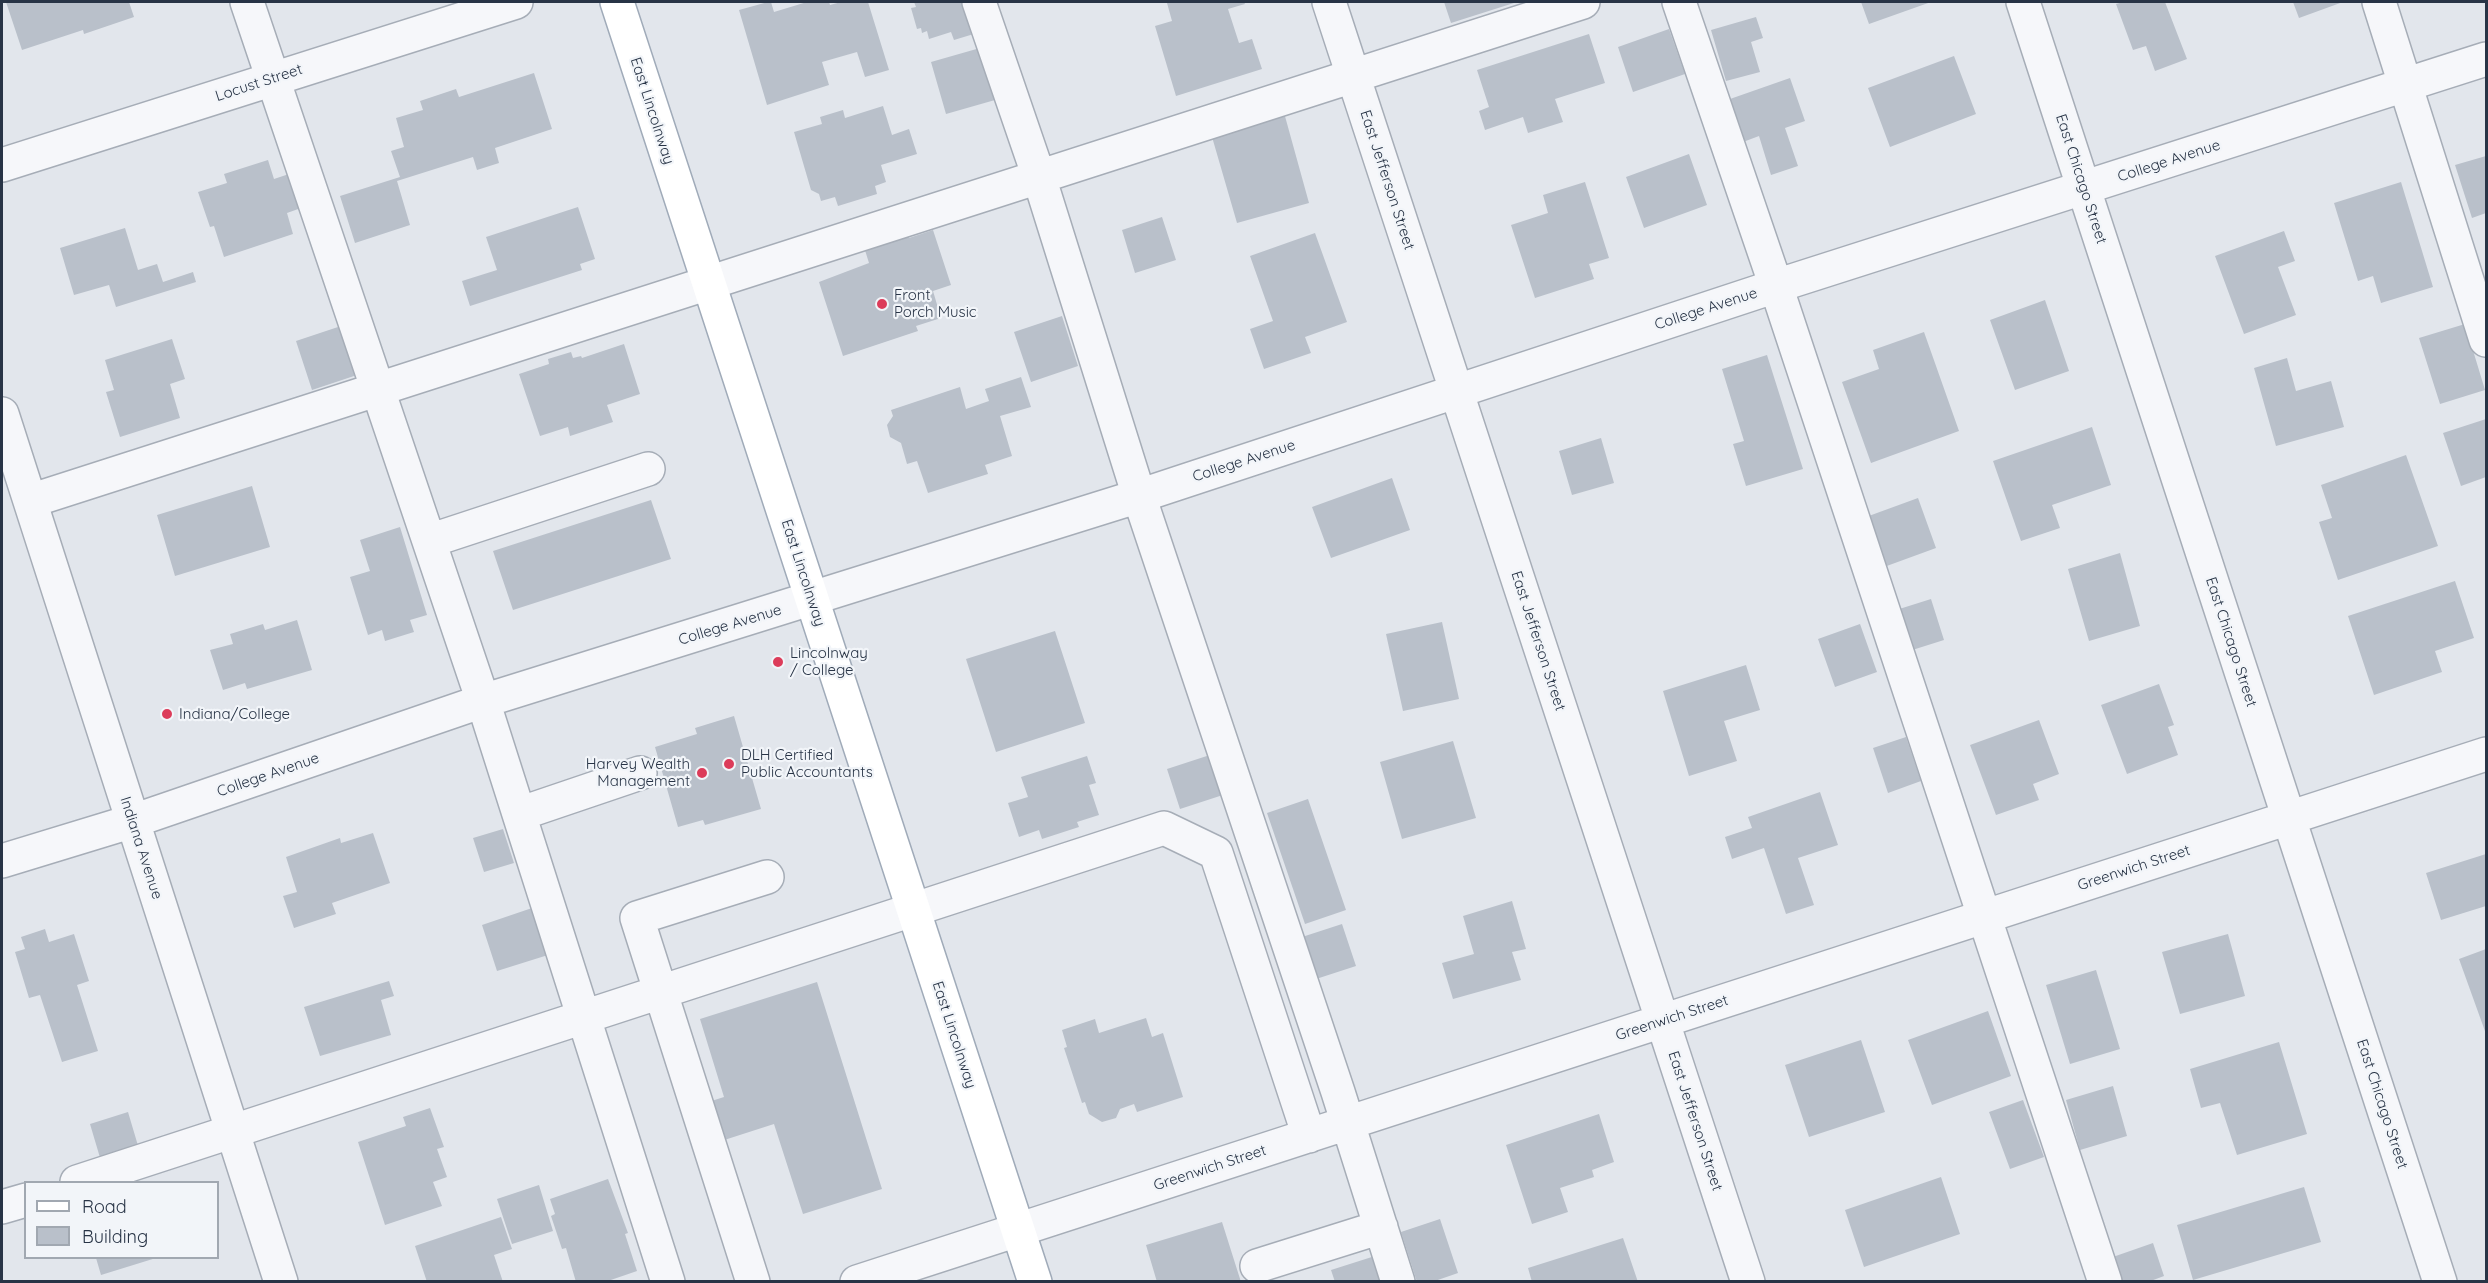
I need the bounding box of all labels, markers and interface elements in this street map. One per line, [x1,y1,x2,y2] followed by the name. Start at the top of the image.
[626,55,678,167] street label: East Lincolnway
[213,60,305,106] street label: Locust Street
[1356,108,1418,252] street label: East Jefferson Street
[2052,112,2110,246] street label: East Chicago Street
[2115,136,2223,186] street label: College Avenue
[1652,284,1760,334] street label: College Avenue
[894,286,977,321] place label: Front Porch Music
[875,297,889,311] marker: Front Porch Music
[1190,436,1298,486] street label: College Avenue
[777,517,829,629] street label: East Lincolnway
[1507,569,1569,713] street label: East Jefferson Street
[2202,575,2260,709] street label: East Chicago Street
[676,601,784,649] street label: College Avenue
[790,644,868,679] place label: Lincolnway / College
[771,655,785,669] marker: Lincolnway / College
[179,705,290,723] place label: Indiana/College
[160,707,174,721] marker: Indiana/College
[741,746,873,781] place label: DLH Certified Public Accountants
[215,749,321,801] street label: College Avenue
[586,755,690,790] place label: Harvey Wealth Management
[722,757,736,771] marker: DLH Certified Public Accountants
[695,766,709,780] marker: Harvey Wealth Management
[116,794,166,902] street label: Indiana Avenue
[2075,841,2193,895] street label: Greenwich Street
[928,979,980,1091] street label: East Lincolnway
[1613,991,1731,1045] street label: Greenwich Street
[2353,1037,2411,1171] street label: East Chicago Street
[1664,1049,1726,1193] street label: East Jefferson Street
[1151,1141,1269,1195] street label: Greenwich Street
[24,1181,219,1259] legend
[82,1195,127,1218] text: Road
[82,1225,148,1248] text: Building

